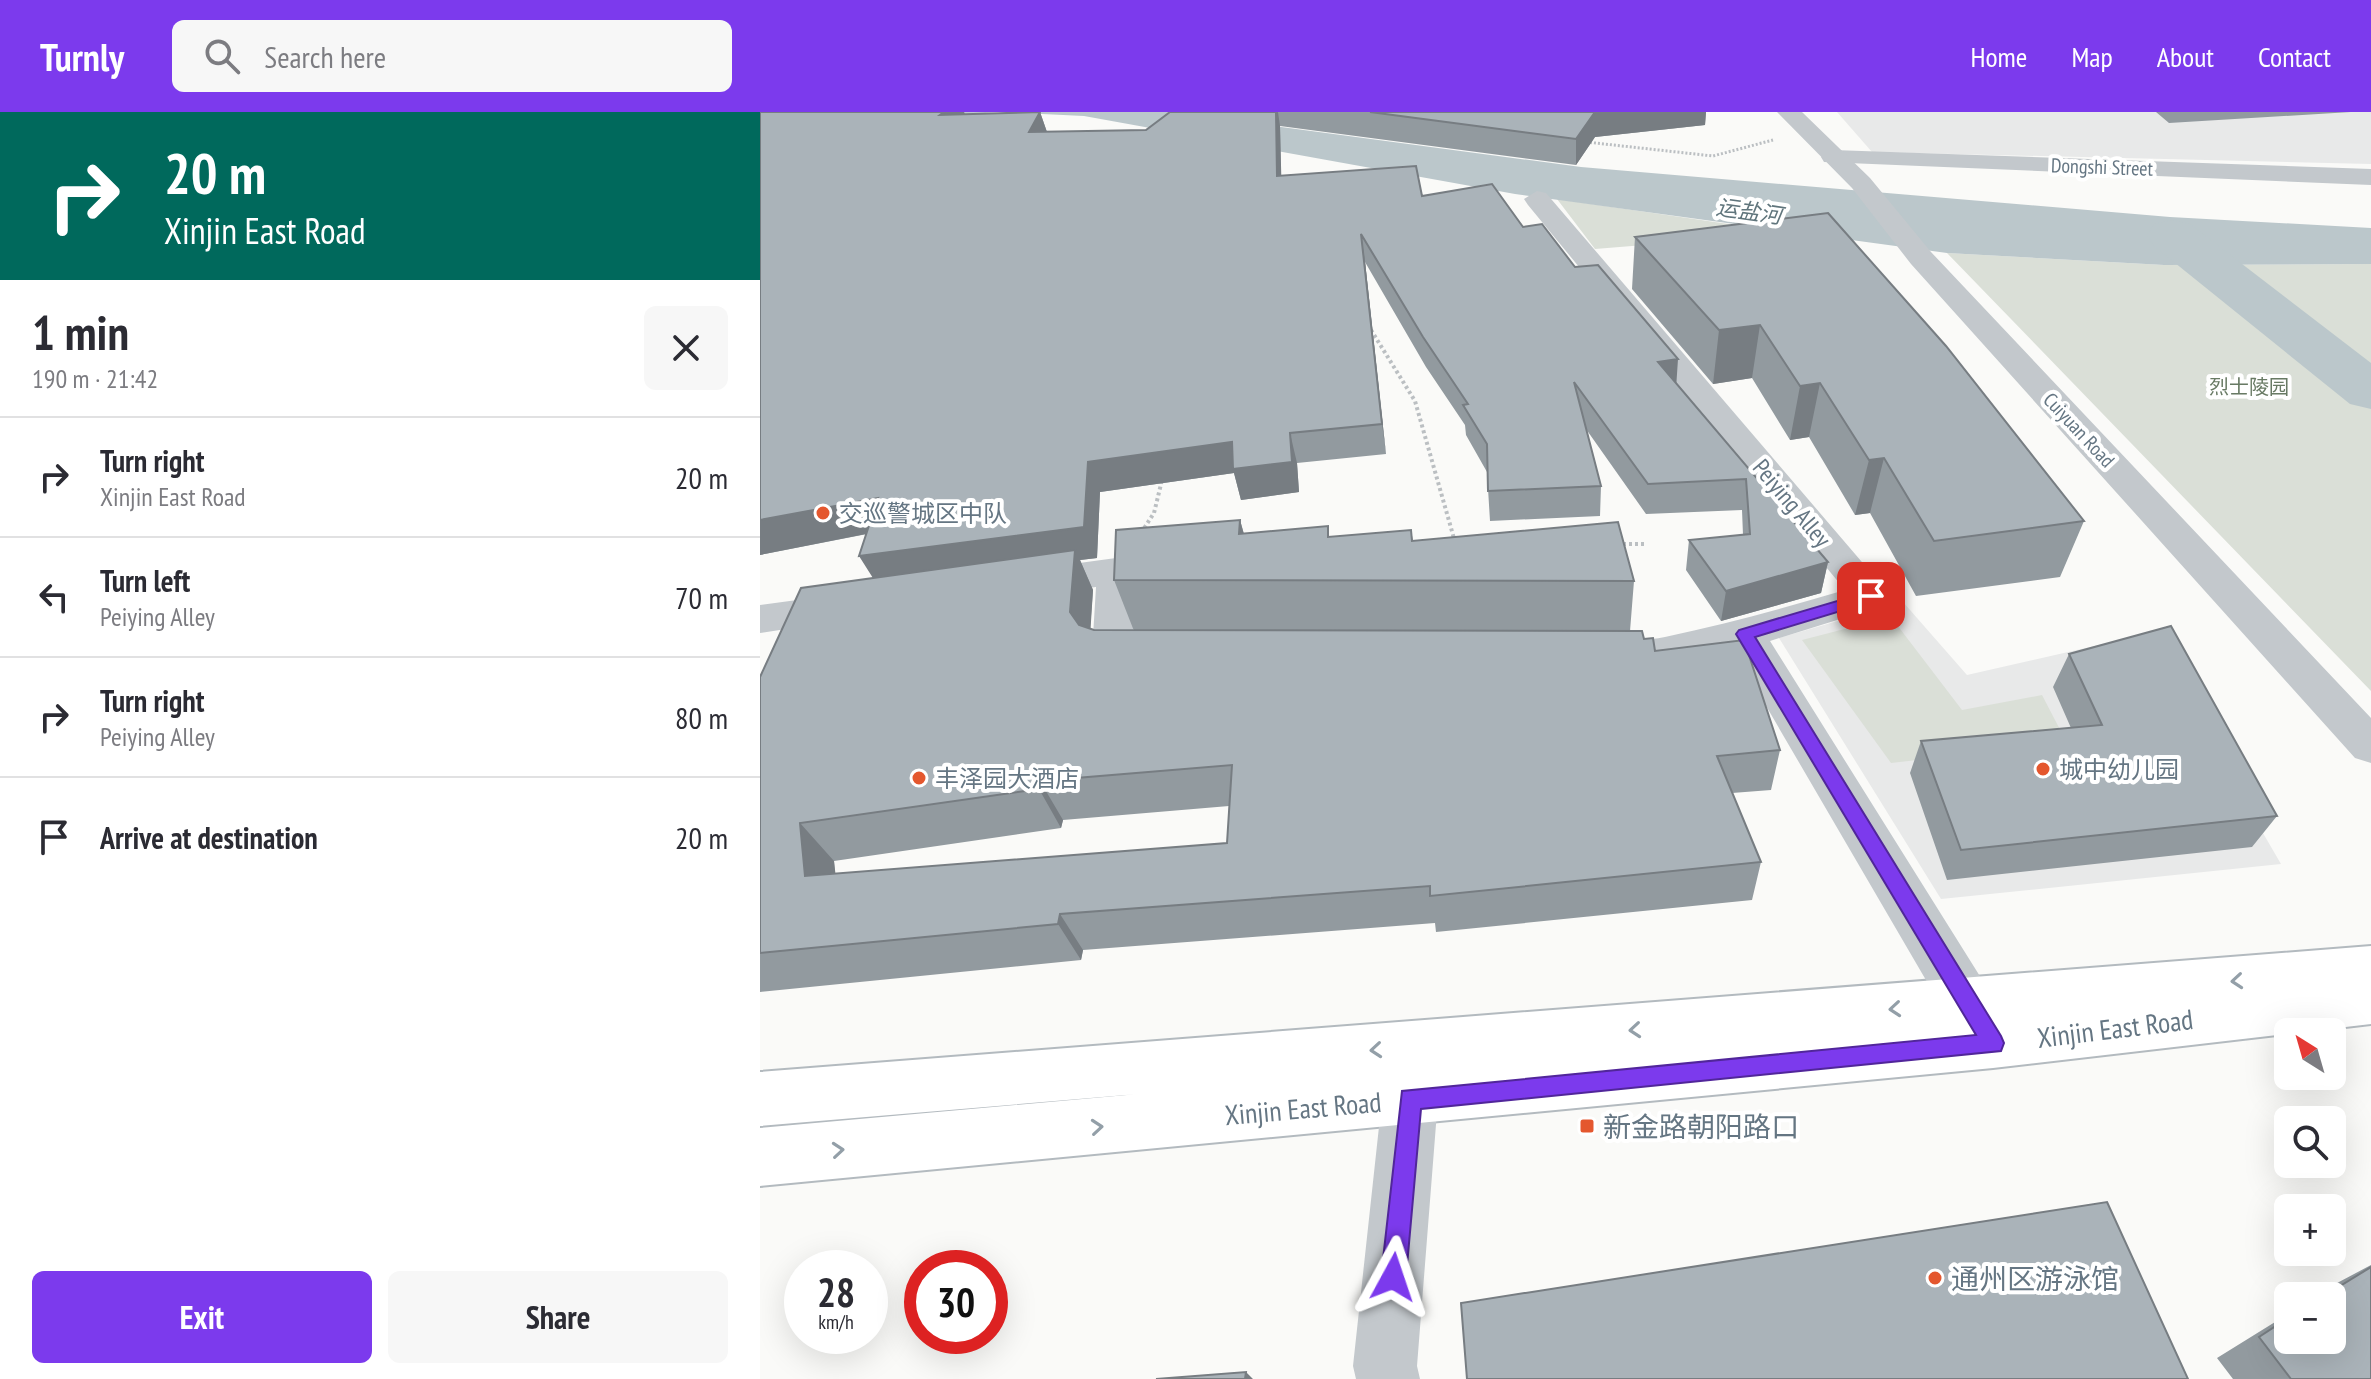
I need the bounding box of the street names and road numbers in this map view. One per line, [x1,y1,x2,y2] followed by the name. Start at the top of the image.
[2051,152,2154,182] street label: Dongshi Street
[2038,387,2120,473] street label: Cuiyuan Road
[1746,452,1838,554] street label: Peiying Alley
[2035,1000,2195,1056] street label: Xinjin East Road
[1223,1083,1383,1133] street label: Xinjin East Road

